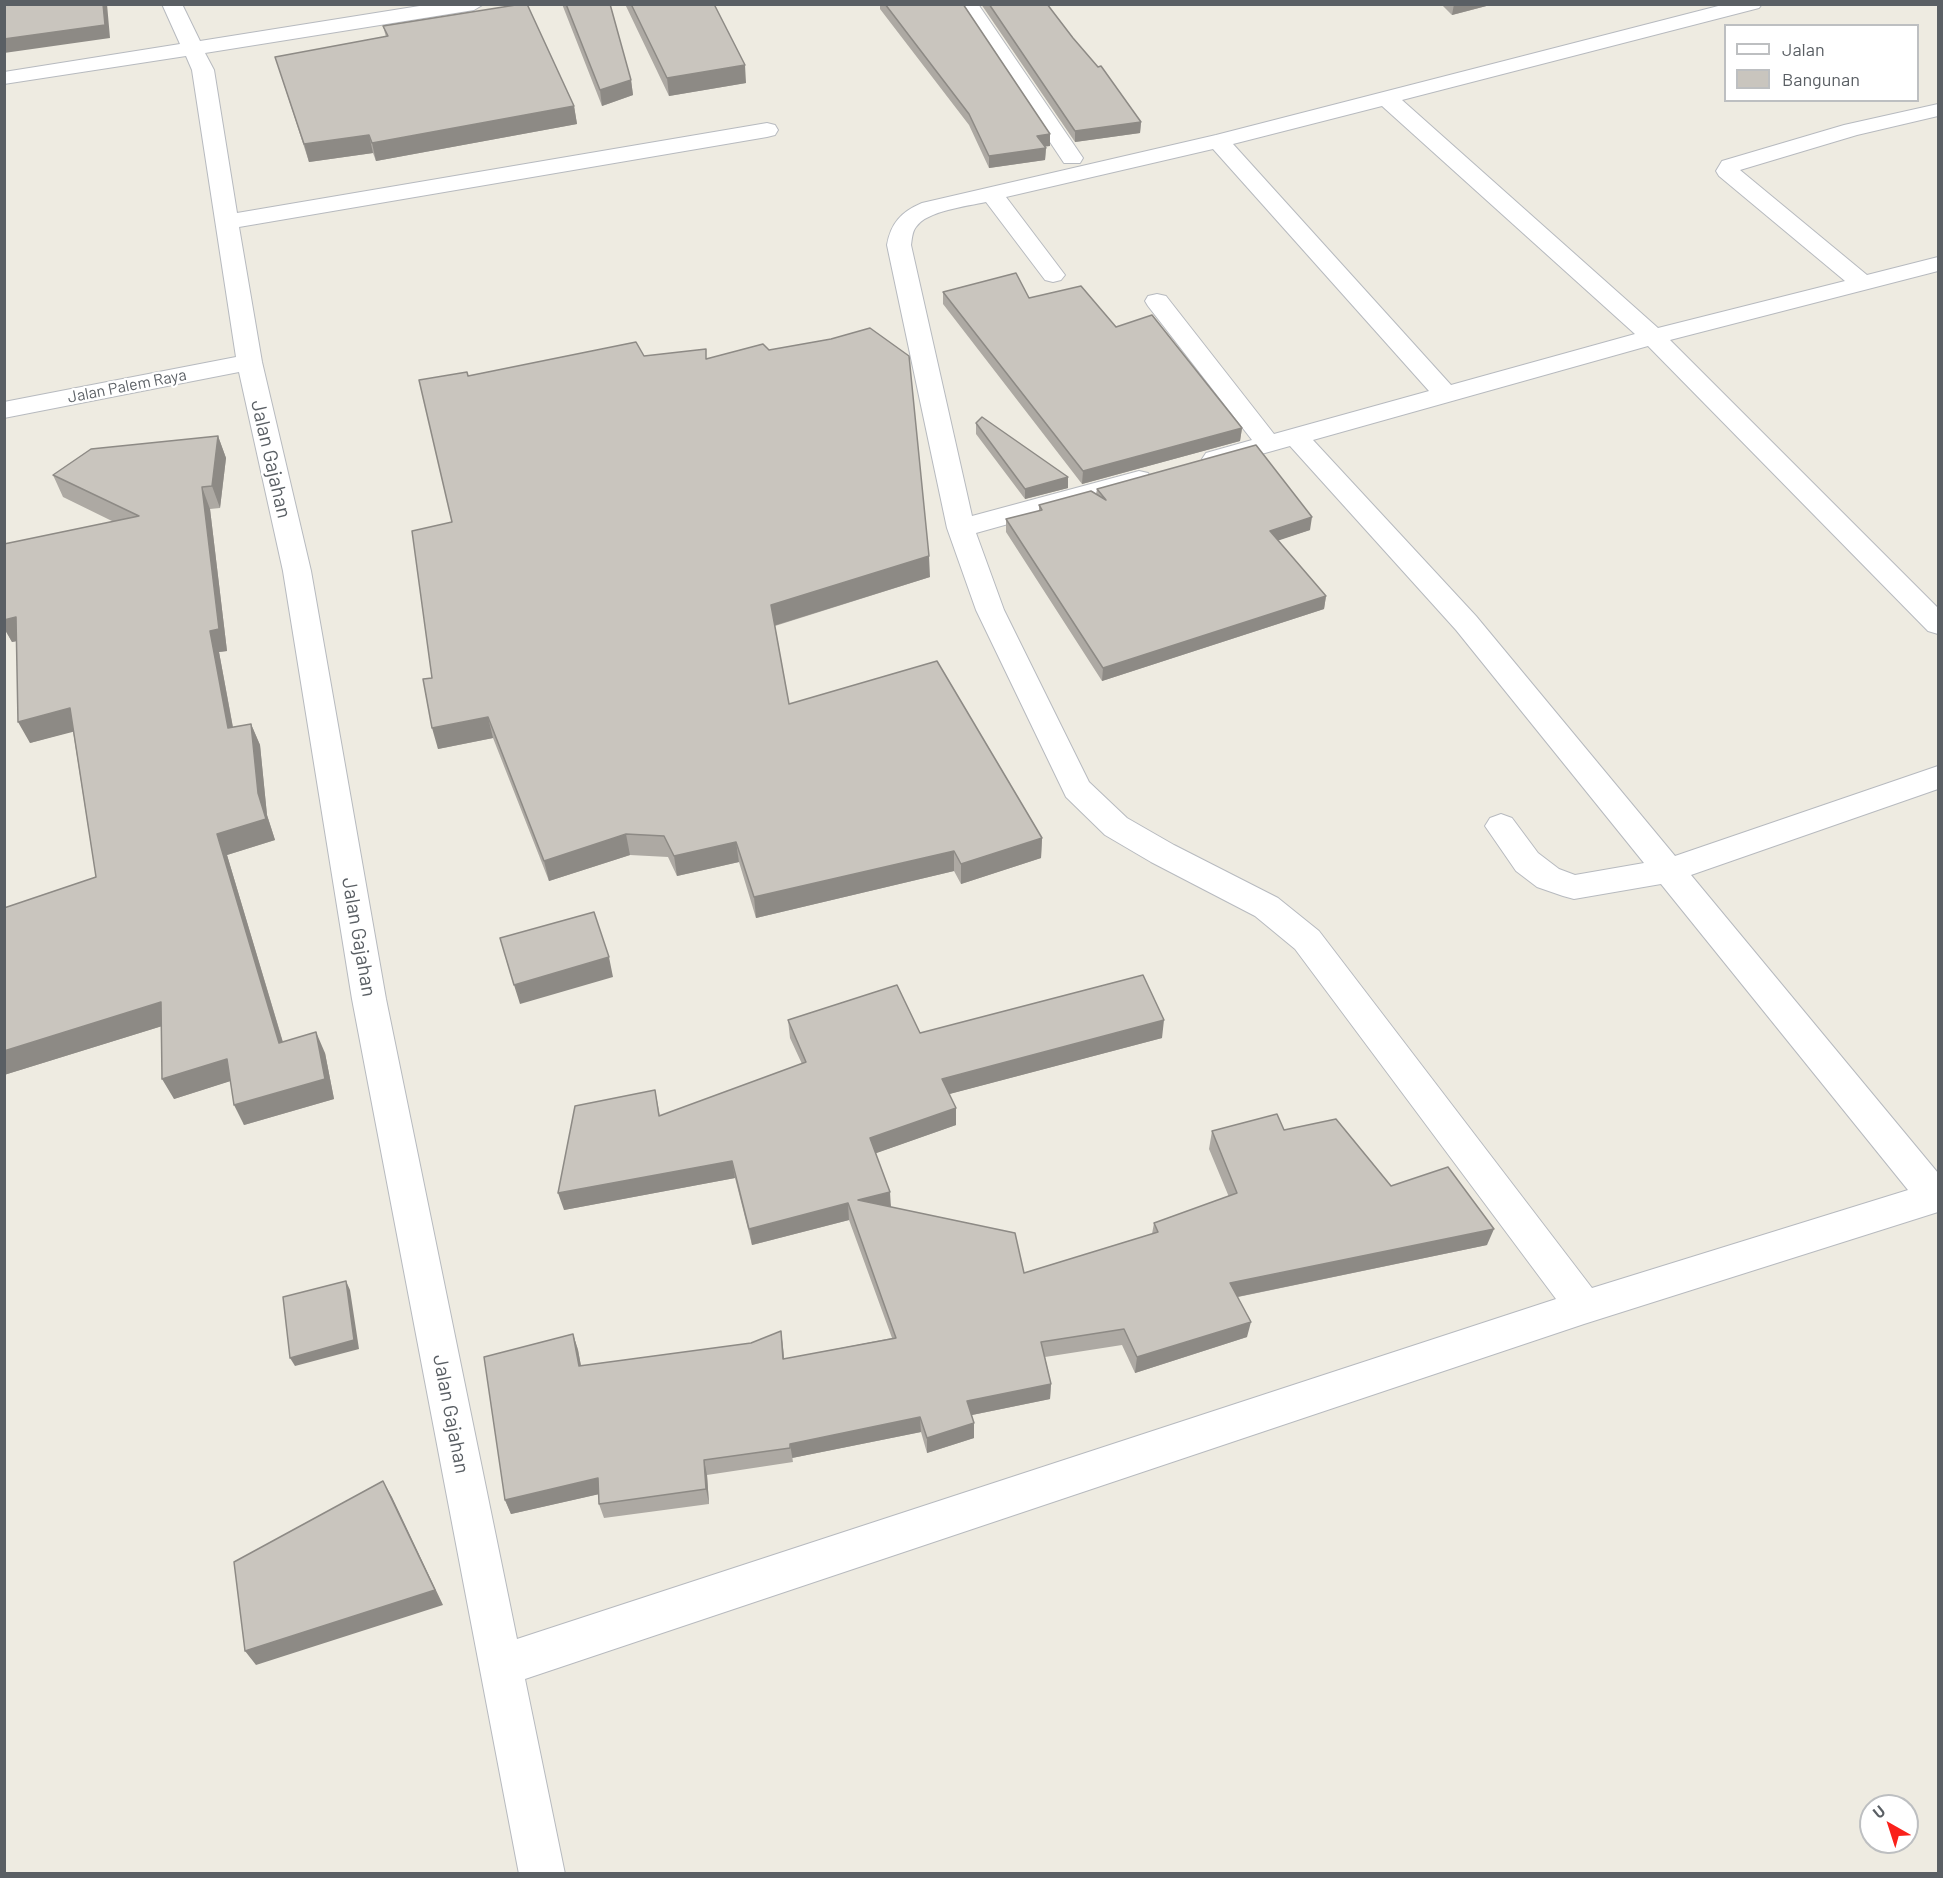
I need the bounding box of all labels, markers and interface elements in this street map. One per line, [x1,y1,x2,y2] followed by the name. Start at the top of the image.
[1724,24,1919,102] legend
[1782,38,1825,60] text: Jalan
[1782,68,1860,90] text: Bangunan
[66,365,188,407] street label: Jalan Palem Raya
[246,398,296,520] street label: Jalan Gajahan
[337,876,381,998] street label: Jalan Gajahan
[428,1353,474,1475] street label: Jalan Gajahan
[1859,1794,1919,1854] north arrow
[1869,1801,1889,1822] text: U

